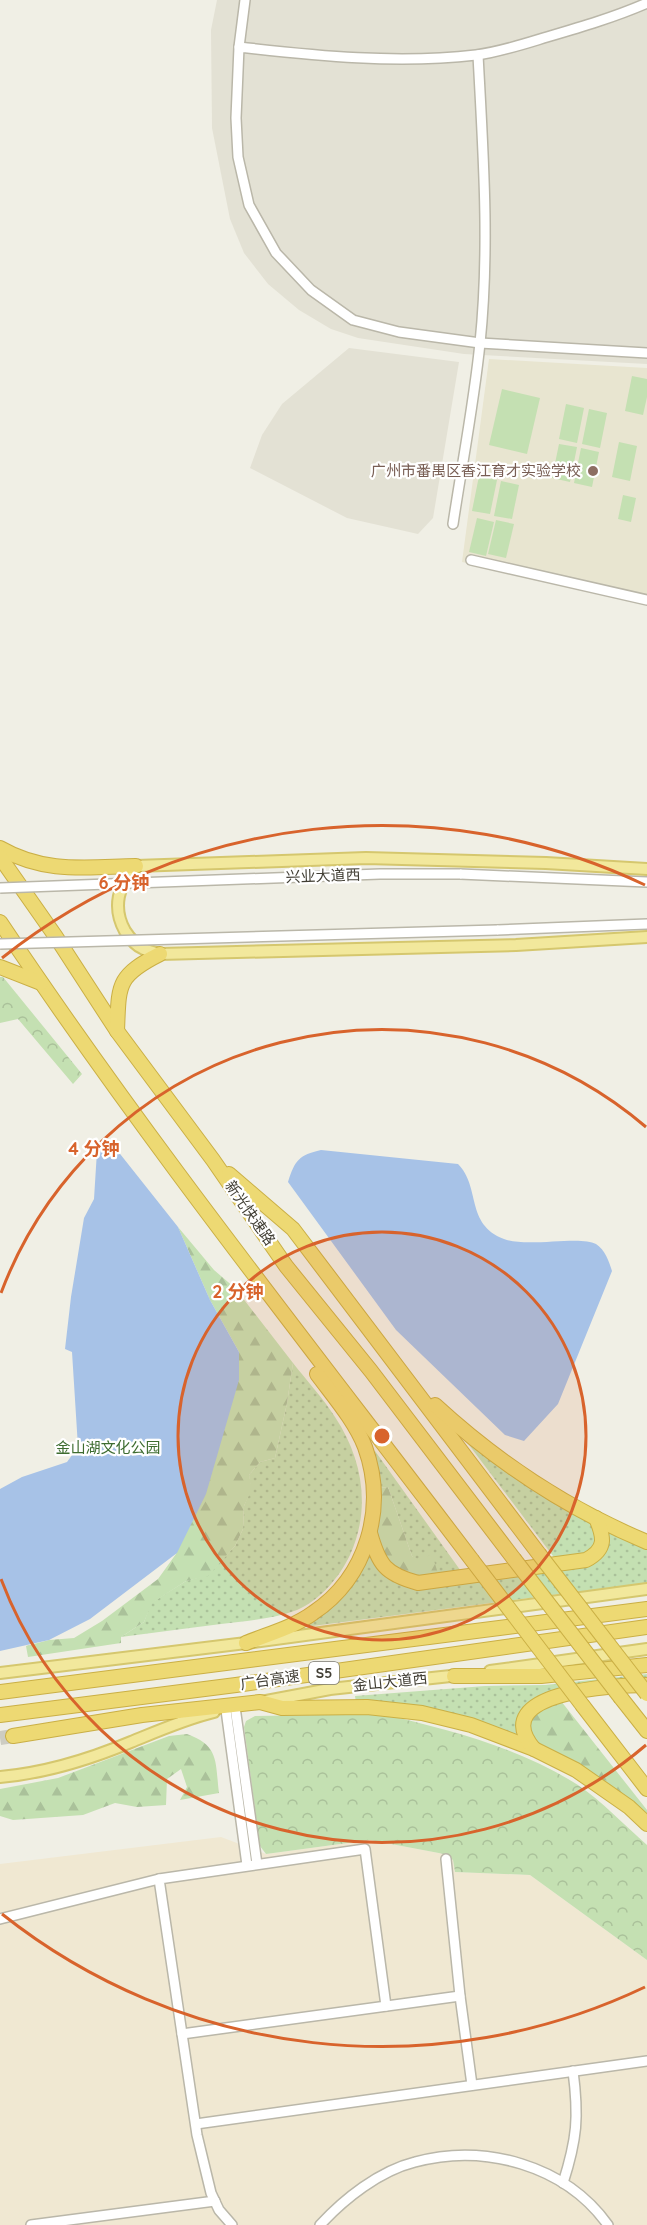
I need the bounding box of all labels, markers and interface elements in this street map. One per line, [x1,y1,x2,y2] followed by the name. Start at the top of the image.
[371,461,581,480] place label: 广州市番禺区香江育才实验学校
[586,464,600,478] marker: 广州市番禺区香江育才实验学校
[285,865,361,886] street label: 兴业大道西
[99,871,150,894] text: 6 分钟
[68,1137,120,1160] text: 4 分钟
[221,1177,280,1249] street label: 新光快速路
[212,1280,264,1303] text: 2 分钟
[372,1426,392,1446] centre of rings
[55,1438,161,1457] park label: 金山湖文化公园
[309,1662,339,1684] road number: S5
[239,1666,301,1693] street label: 广台高速
[352,1668,428,1695] street label: 金山大道西

